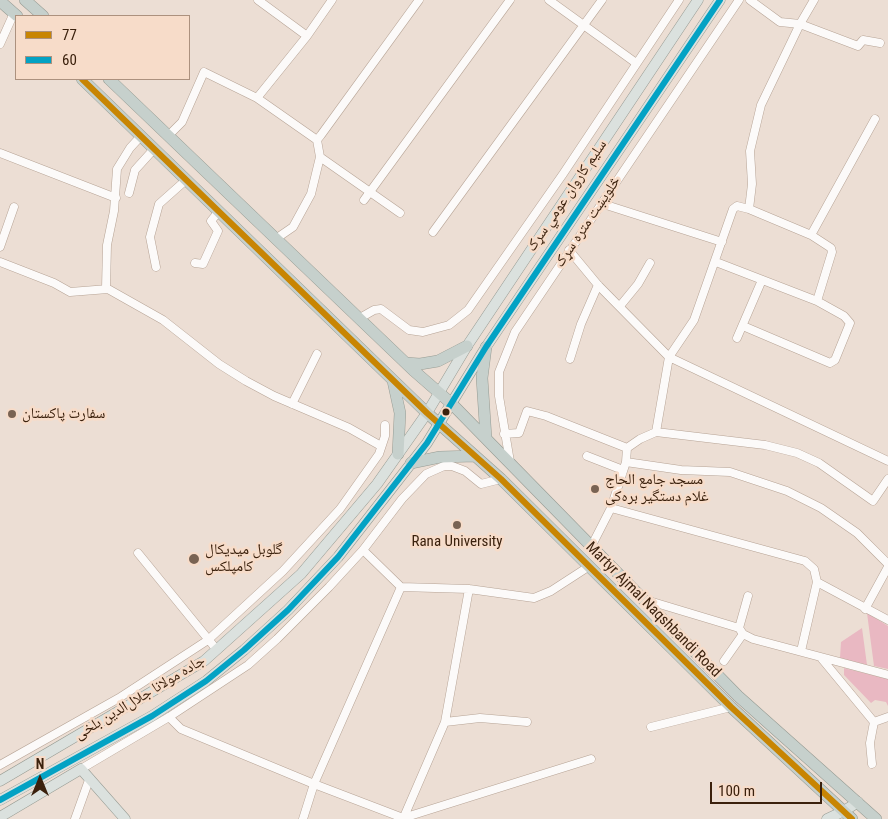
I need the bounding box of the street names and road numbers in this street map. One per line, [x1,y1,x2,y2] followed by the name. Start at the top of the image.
[523,137,611,255] street label: سلیم کاروان عومي سړک
[551,173,625,271] street label: څلویښت متره سړک
[582,539,724,681] street label: Martyr Ajmal Naqshbandi Road
[71,652,209,744] street label: جاده مولانا جلال‌الدین بلخی

